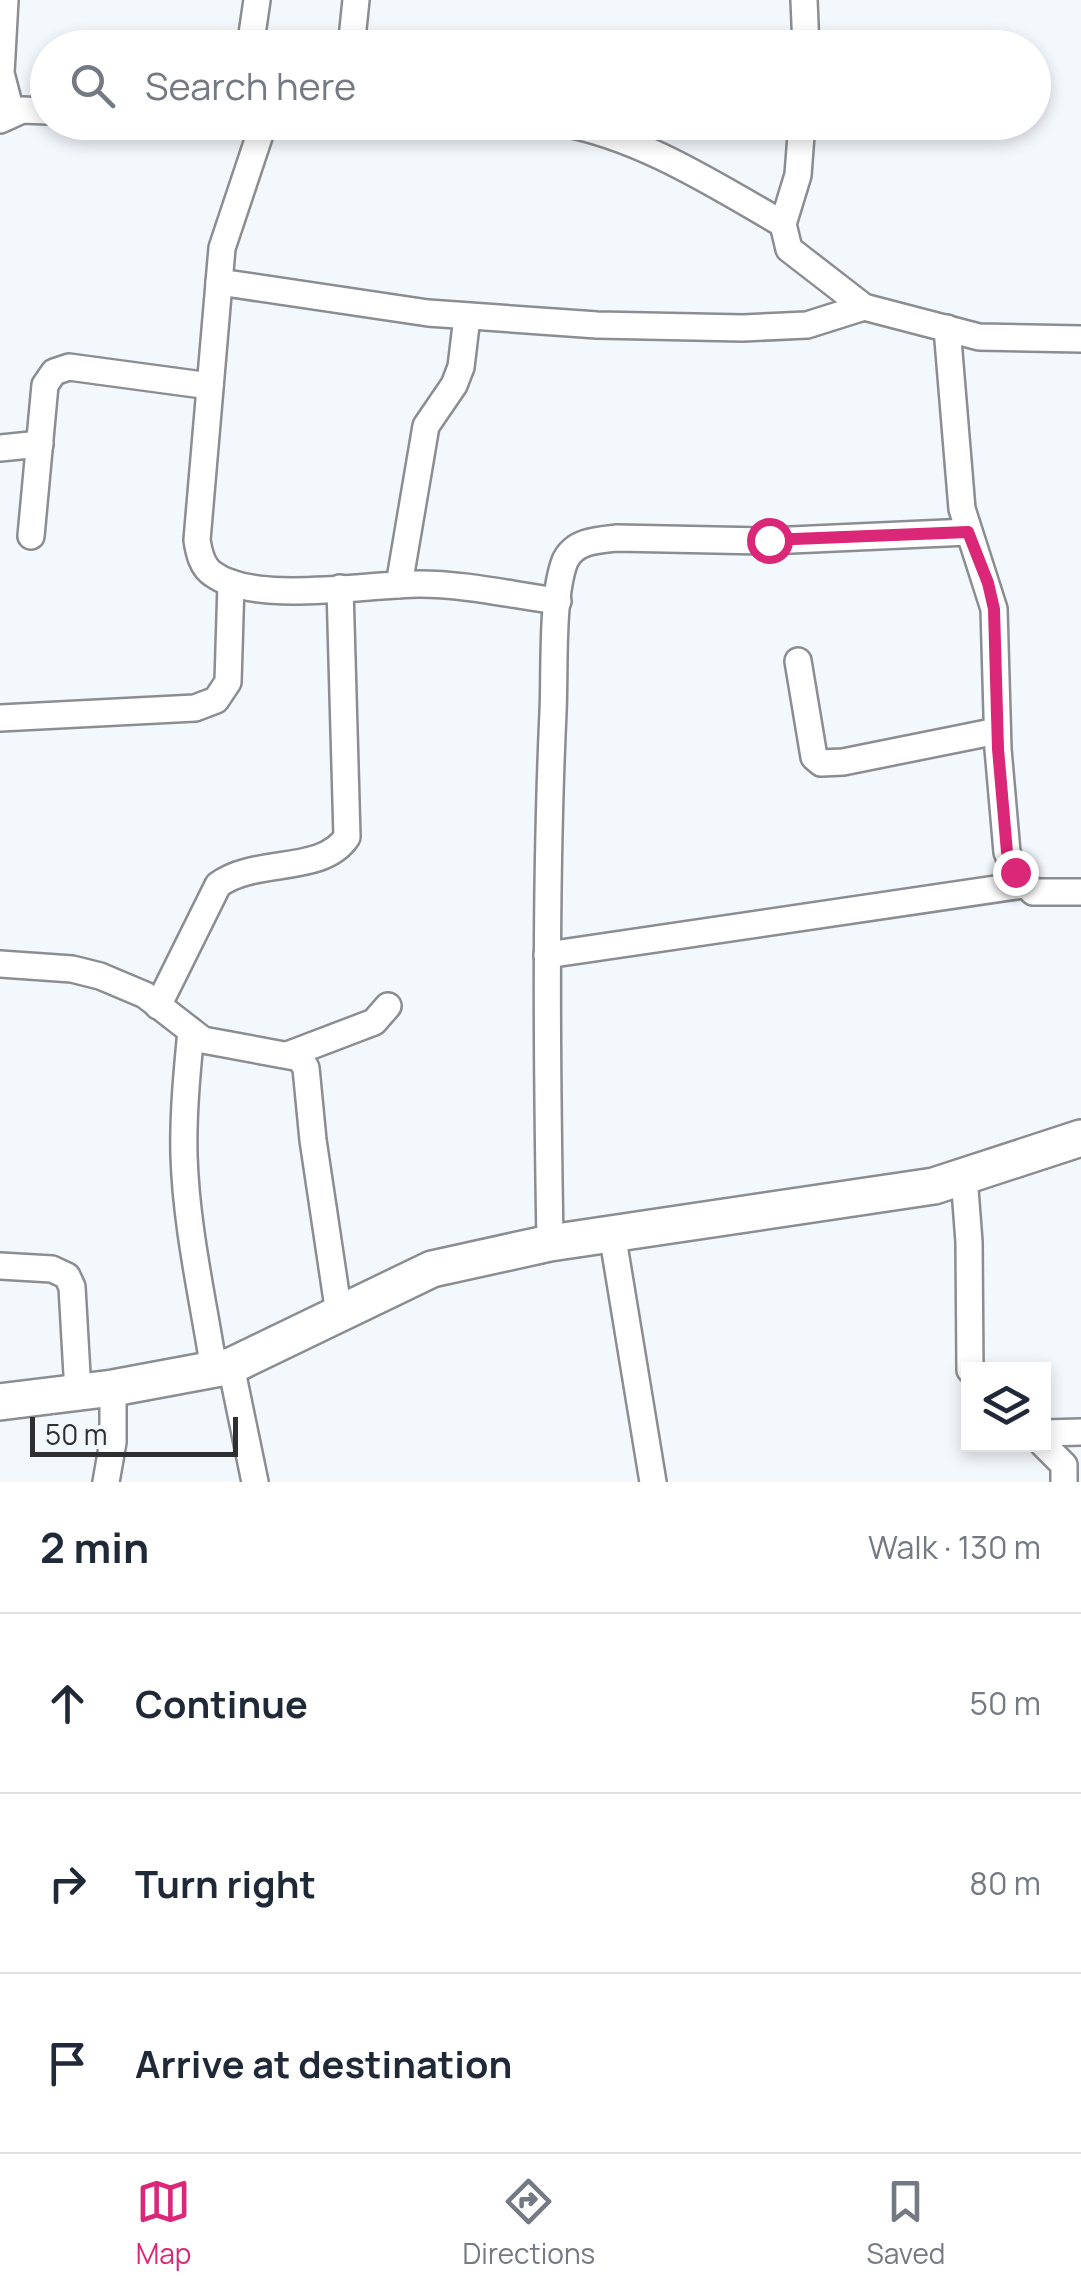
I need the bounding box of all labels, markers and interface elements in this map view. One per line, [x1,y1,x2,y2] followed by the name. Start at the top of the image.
[30,30,1051,140] search box
[65,58,120,113] icon: search
[145,59,356,111] text: Search here
[747,518,793,564] route start
[993,850,1039,896] route end
[961,1362,1051,1452] map controls
[961,1362,1051,1452] button: layers
[30,1412,238,1456] scale bar
[45,1415,108,1453] text: 50 m
[40,1518,149,1576] text: 2 min
[868,1525,1041,1569] text: Walk · 130 m
[40,1676,95,1731] icon: ahead
[135,1677,308,1729] text: Continue
[969,1681,1041,1725] text: 50 m
[40,1856,95,1911] icon: right
[135,1857,316,1909] text: Turn right
[969,1861,1041,1905] text: 80 m
[40,2036,95,2091] icon: arrive
[135,2037,512,2089] text: Arrive at destination
[136,2174,191,2272] tab: Map
[463,2174,595,2272] tab: Directions
[866,2174,945,2272] tab: Saved

